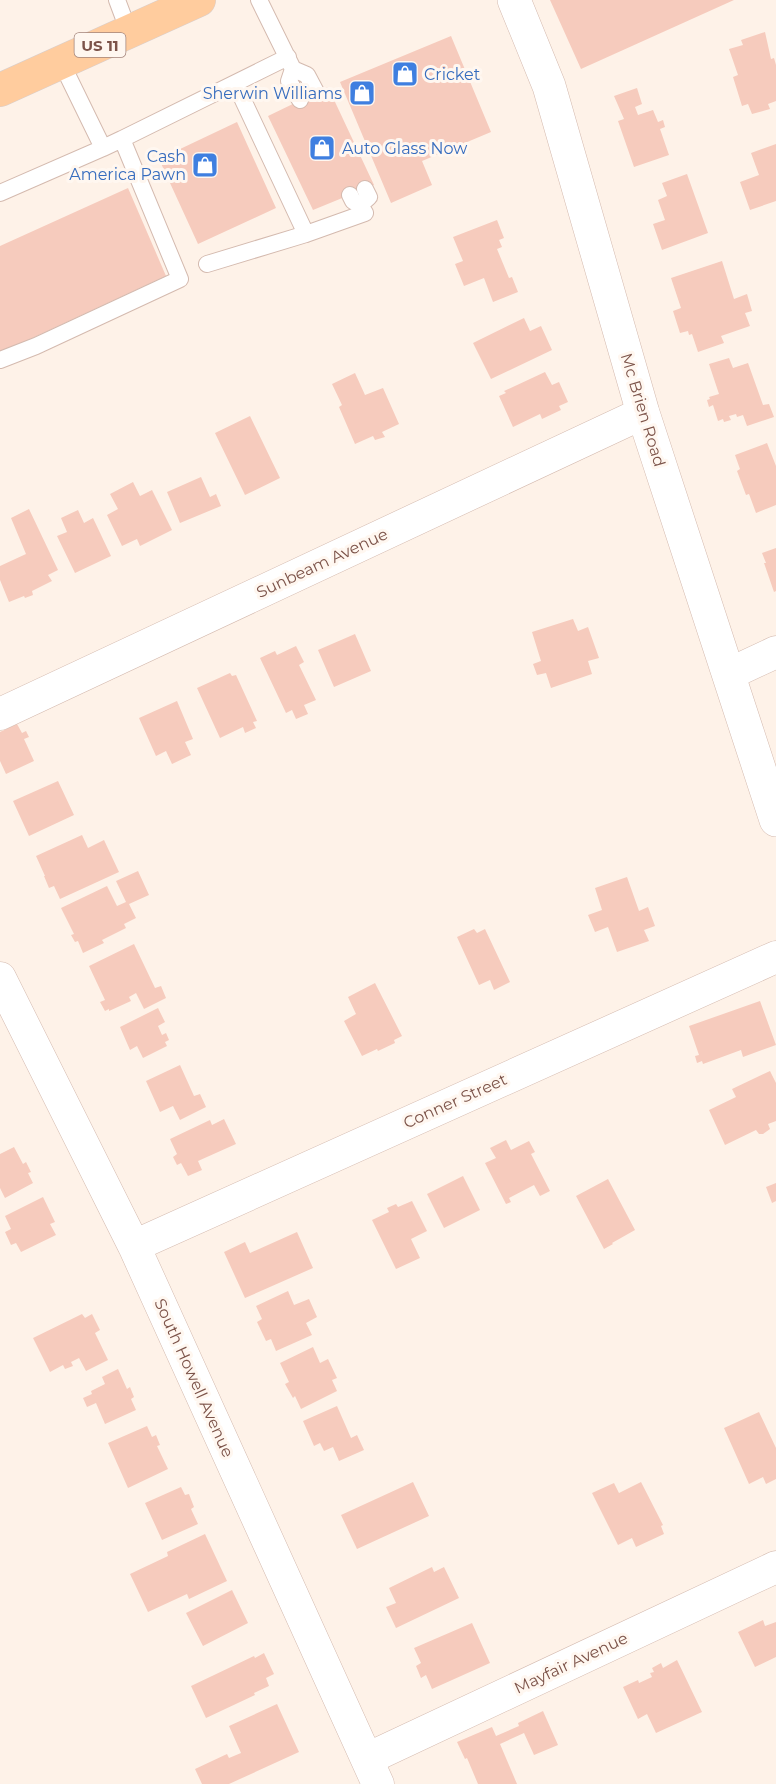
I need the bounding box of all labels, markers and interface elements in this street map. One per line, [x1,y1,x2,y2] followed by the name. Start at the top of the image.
[74,33,126,57] road number: US 11
[390,59,420,89] shop icon: Cricket
[424,65,481,84] place label: Cricket
[347,78,377,108] shop icon: Sherwin Williams
[203,84,342,103] place label: Sherwin Williams
[307,133,337,163] shop icon: Auto Glass Now
[342,139,467,158] place label: Auto Glass Now
[69,147,186,184] place label: Cash America Pawn
[190,150,220,180] shop icon: Cash America Pawn
[617,351,669,469] street label: Mc Brien Road
[253,524,391,602] street label: Sunbeam Avenue
[400,1069,510,1132] street label: Conner Street
[150,1296,238,1460] street label: South Howell Avenue
[511,1628,631,1698] street label: Mayfair Avenue

